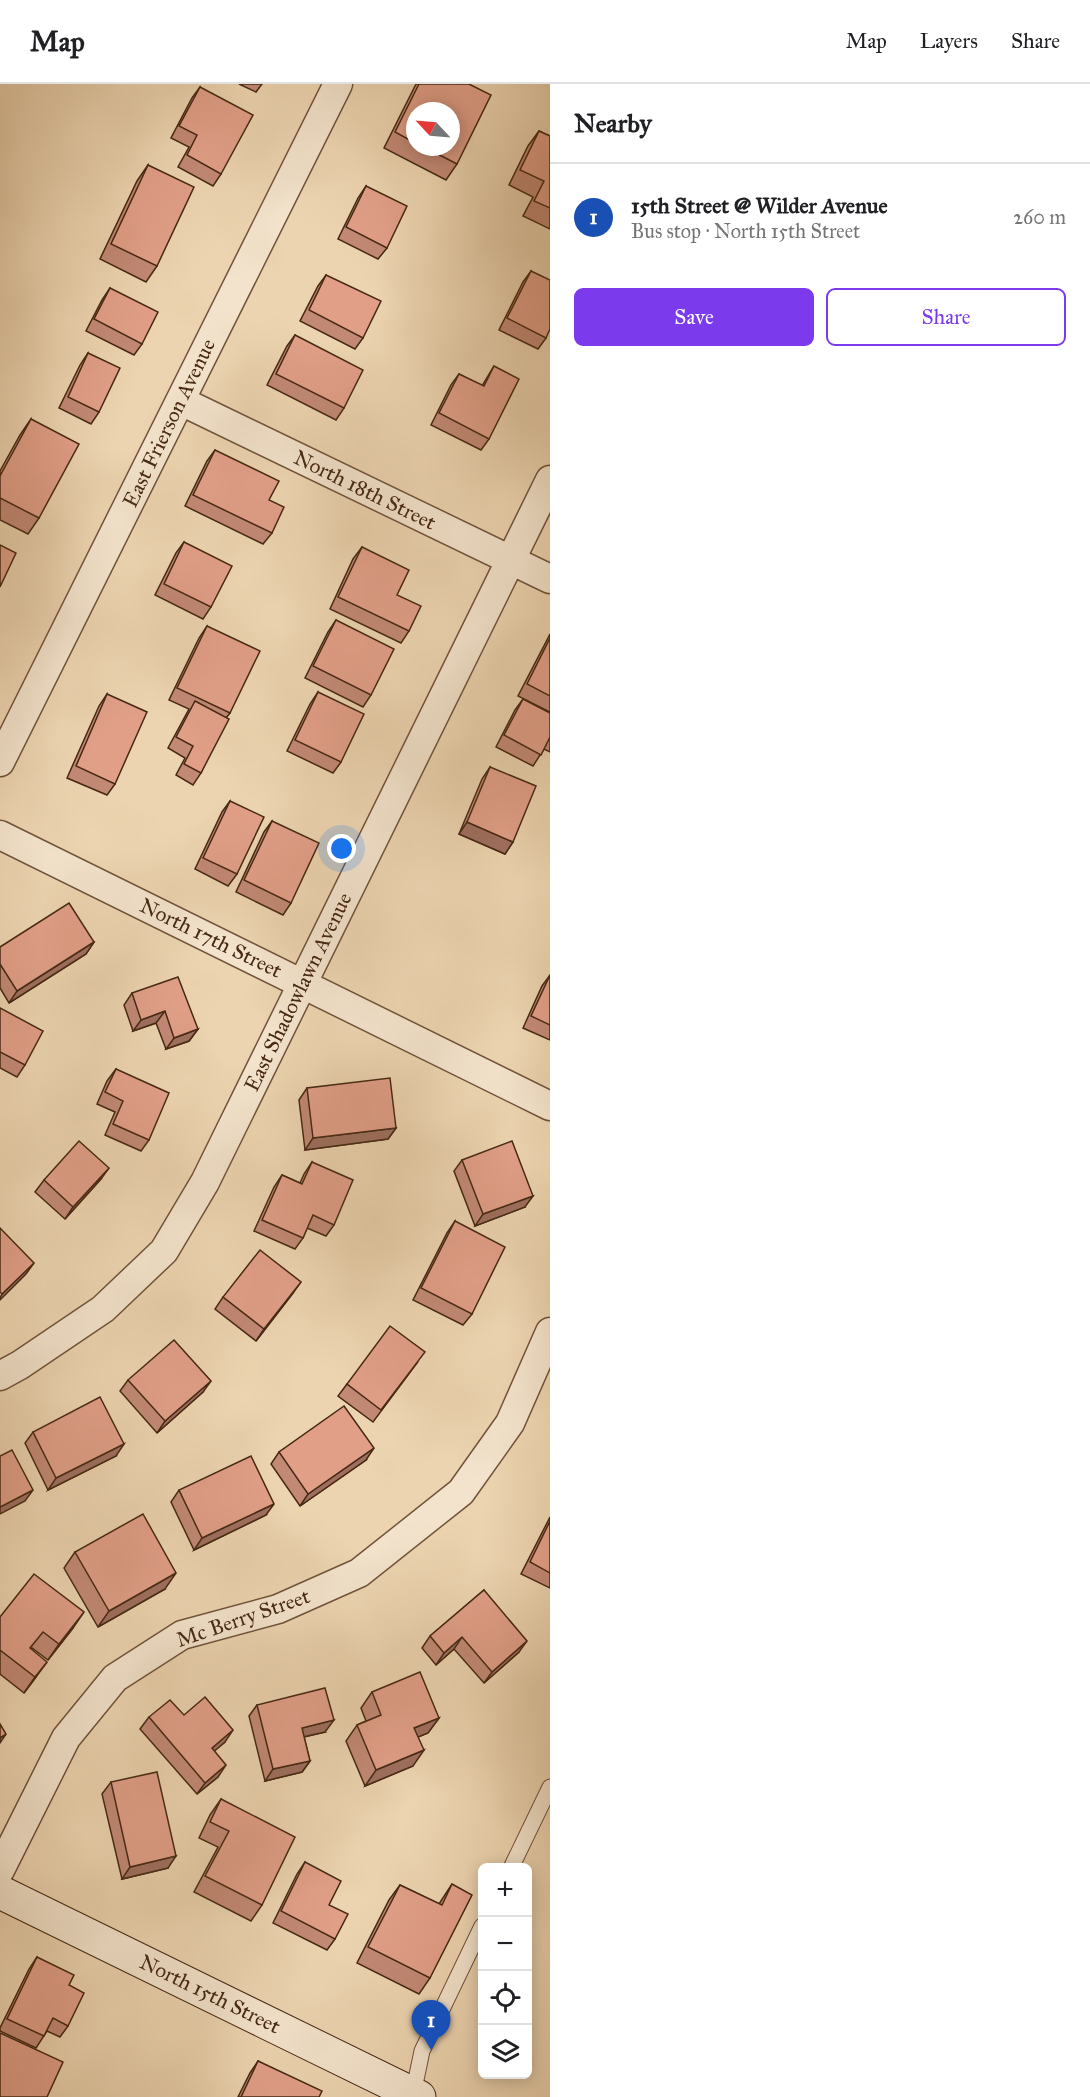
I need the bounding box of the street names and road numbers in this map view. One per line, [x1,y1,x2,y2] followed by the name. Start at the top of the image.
[117,334,221,512] street label: East Frierson Avenue
[290,444,441,536] street label: North 18th Street
[239,888,358,1096] street label: East Shadowlawn Avenue
[136,892,287,984] street label: North 17th Street
[173,1583,314,1653] street label: Mc Berry Street
[135,1949,285,2040] street label: North 15th Street

